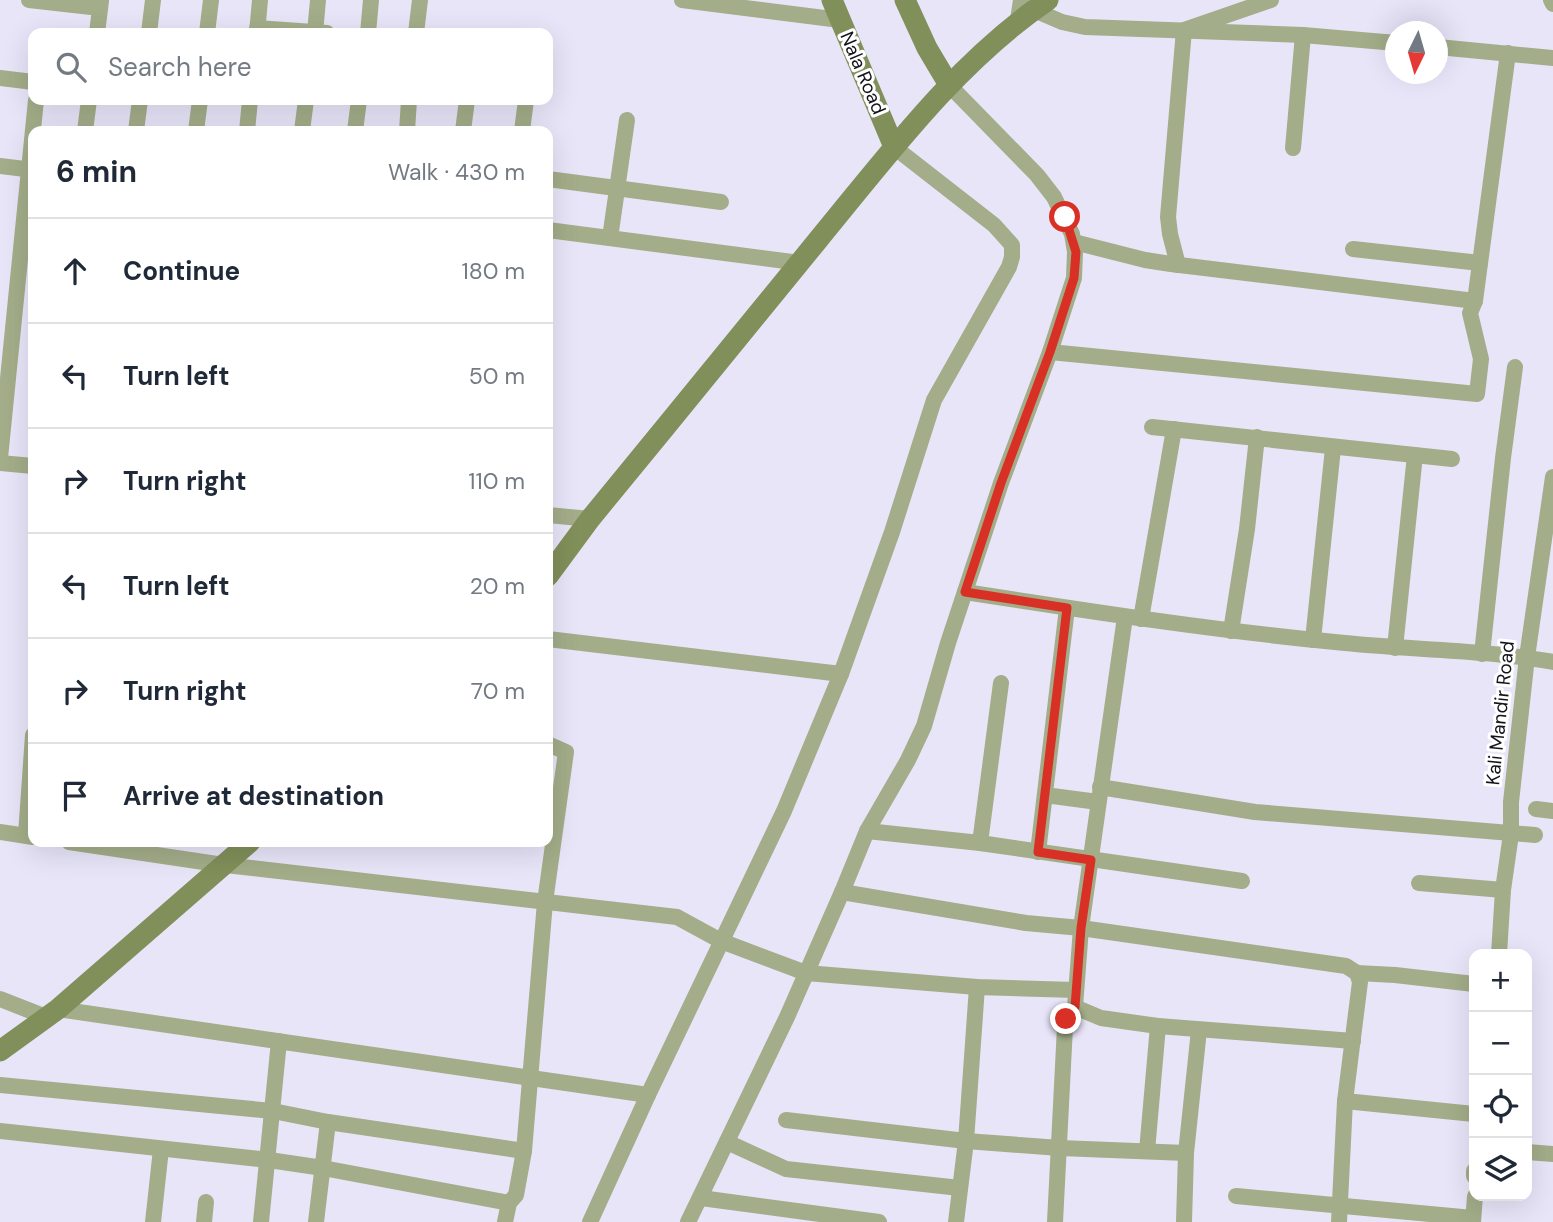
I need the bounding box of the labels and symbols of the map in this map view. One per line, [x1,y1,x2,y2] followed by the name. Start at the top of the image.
[1385,21,1448,84] north arrow
[834,28,892,118] street label: Nala Road
[1049,201,1080,232] route start
[1480,640,1520,786] street label: Kali Mandir Road
[1050,1003,1081,1034] route end

